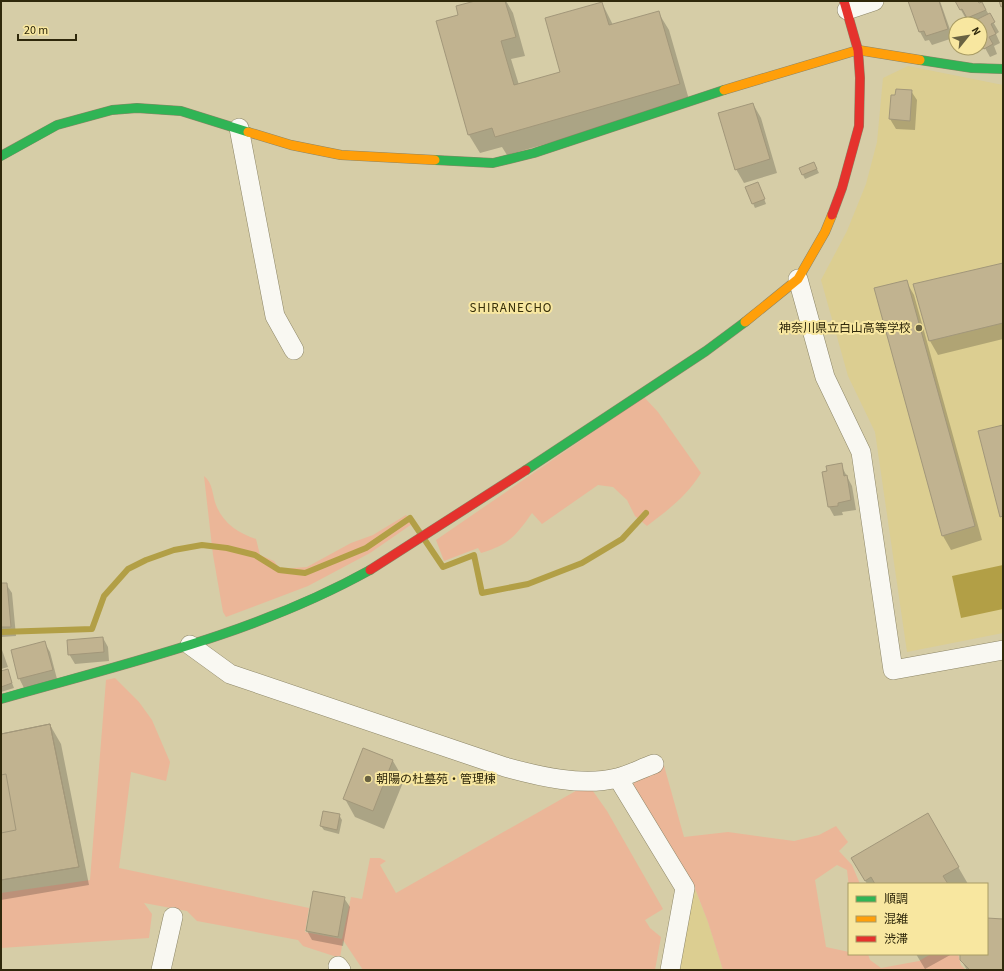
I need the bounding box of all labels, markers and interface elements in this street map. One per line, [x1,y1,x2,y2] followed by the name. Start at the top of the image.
[18,16,76,42] scale bar
[948,16,988,56] north arrow
[24,22,48,39] text: 20 m
[968,24,985,38] text: N
[469,299,553,317] district label: SHIRANECHO
[779,320,911,337] place label: 神奈川県立白山高等学校
[914,323,924,333] marker: 神奈川県立白山高等学校
[376,771,496,788] place label: 朝陽の杜墓苑・管理棟
[363,774,373,784] marker: 朝陽の杜墓苑・管理棟
[848,883,988,955] legend
[884,891,908,908] text: 順調
[884,911,908,928] text: 混雑
[884,931,908,948] text: 渋滞

